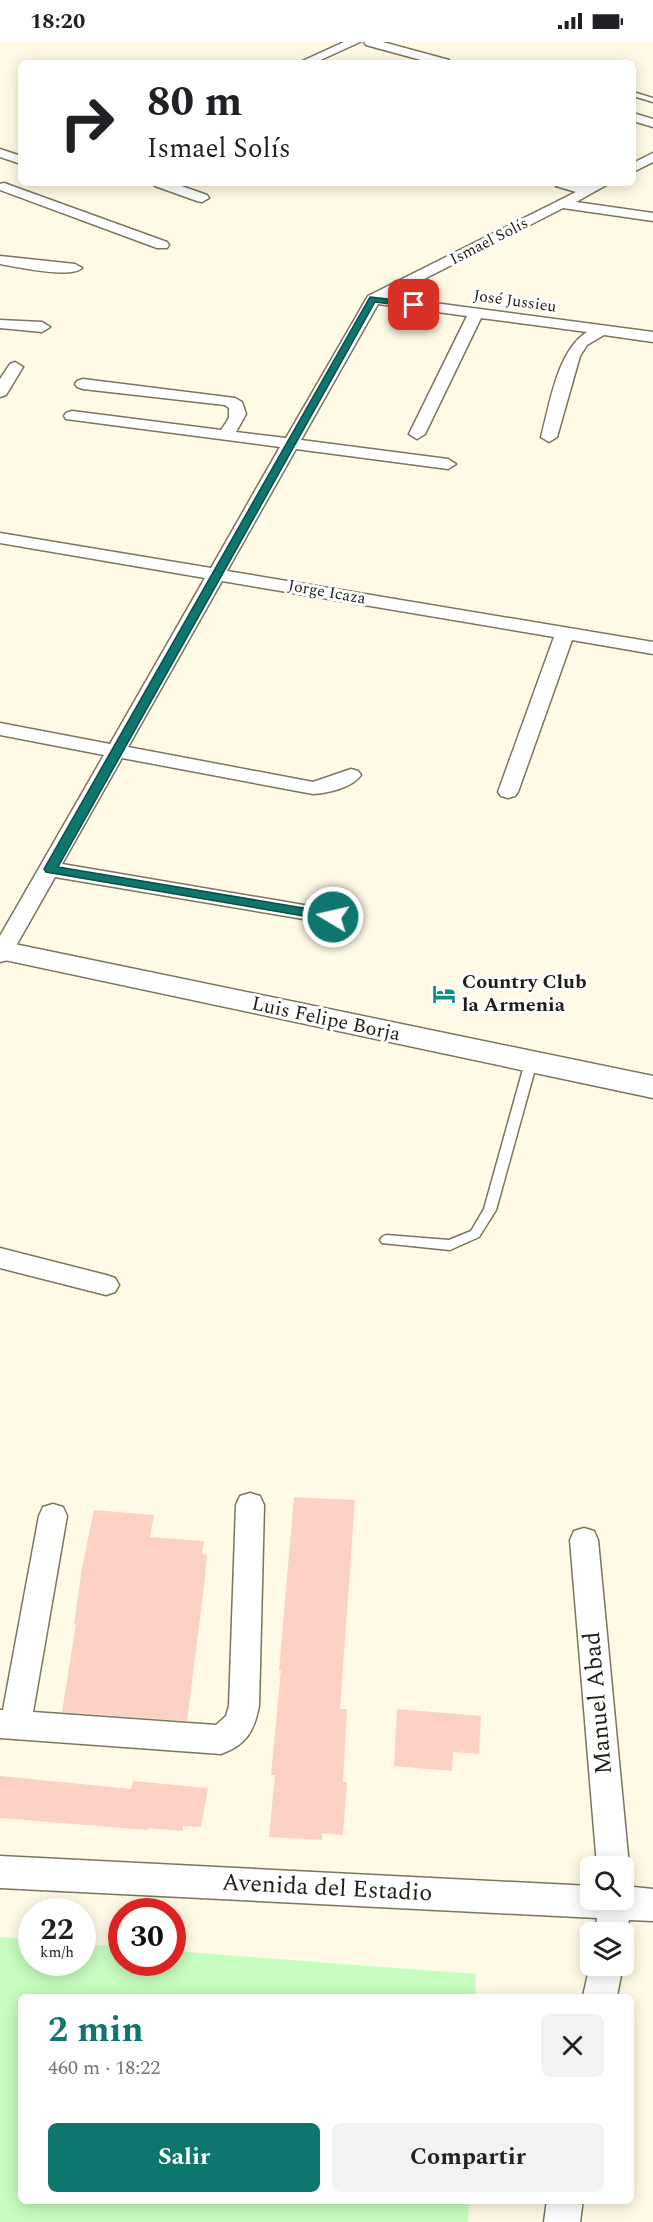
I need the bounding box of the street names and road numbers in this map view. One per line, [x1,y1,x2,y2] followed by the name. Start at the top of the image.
[446,211,532,271] street label: Ismael Solís
[472,283,558,319] street label: José Jussieu
[286,573,368,611] street label: Jorge Icaza
[249,989,403,1049] street label: Luis Felipe Borja
[574,1630,622,1776] street label: Manuel Abad
[221,1865,433,1911] street label: Avenida del Estadio

